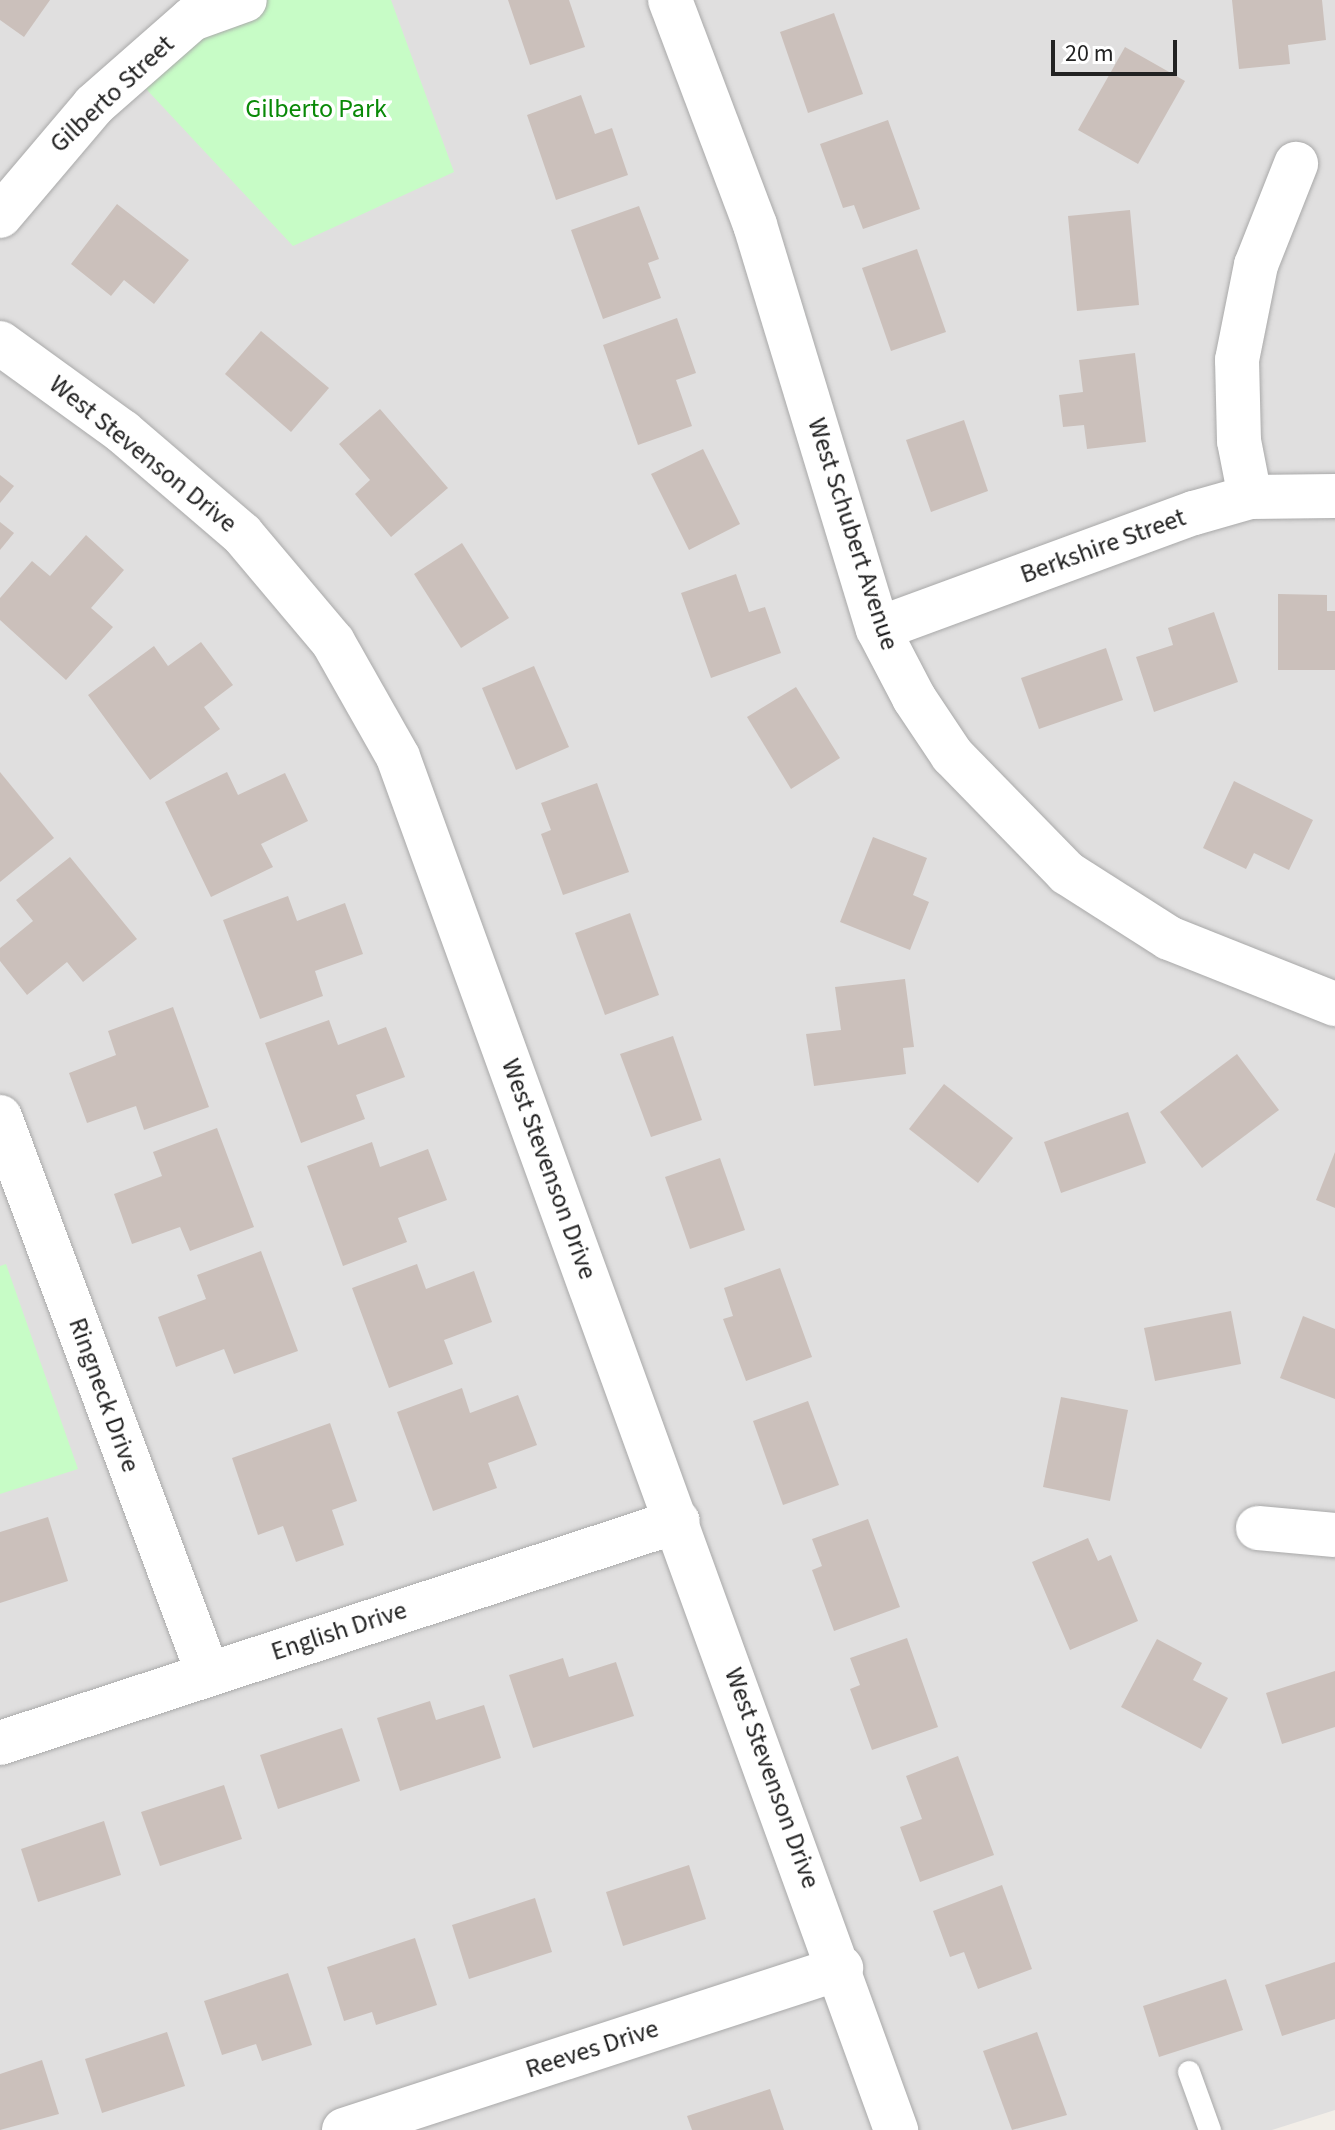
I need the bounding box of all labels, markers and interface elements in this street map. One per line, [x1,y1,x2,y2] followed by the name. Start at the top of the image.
[1055,24,1181,74] scale bar
[44,29,180,159] street label: Gilberto Street
[1065,36,1114,71] text: 20 m
[245,93,387,125] park label: Gilberto Park
[43,369,243,539] street label: West Stevenson Drive
[801,414,905,654] street label: West Schubert Avenue
[1016,502,1190,590] street label: Berkshire Street
[495,1054,603,1284] street label: West Stevenson Drive
[62,1314,146,1476] street label: Ringneck Drive
[267,1594,411,1668] street label: English Drive
[718,1663,826,1893] street label: West Stevenson Drive
[522,2013,662,2085] street label: Reeves Drive

